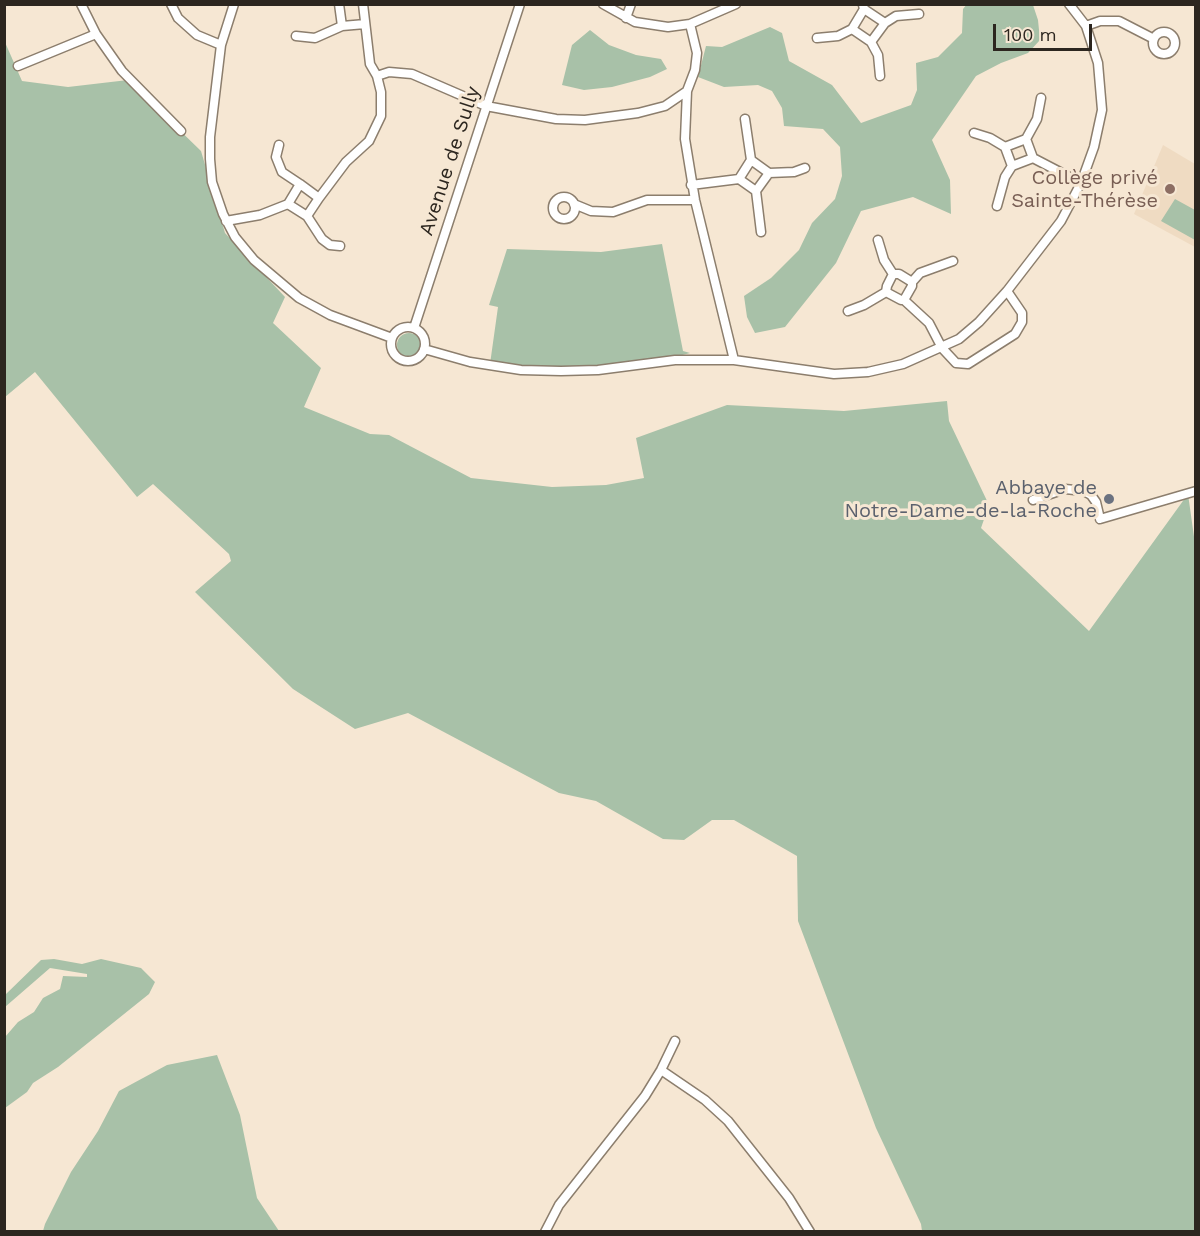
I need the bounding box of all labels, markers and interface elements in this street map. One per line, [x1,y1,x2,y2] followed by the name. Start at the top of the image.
[996,12,1095,50] scale bar
[1004,24,1057,45] text: 100 m
[415,83,485,239] street label: Avenue de Sully
[1011,166,1158,213] place label: Collège privé Sainte-Thérèse
[1163,182,1177,196] marker: Collège privé Sainte-Thérèse
[845,476,1097,523] place label: Abbaye de Notre-Dame-de-la-Roche
[1102,492,1116,506] marker: Abbaye de Notre-Dame-de-la-Roche

